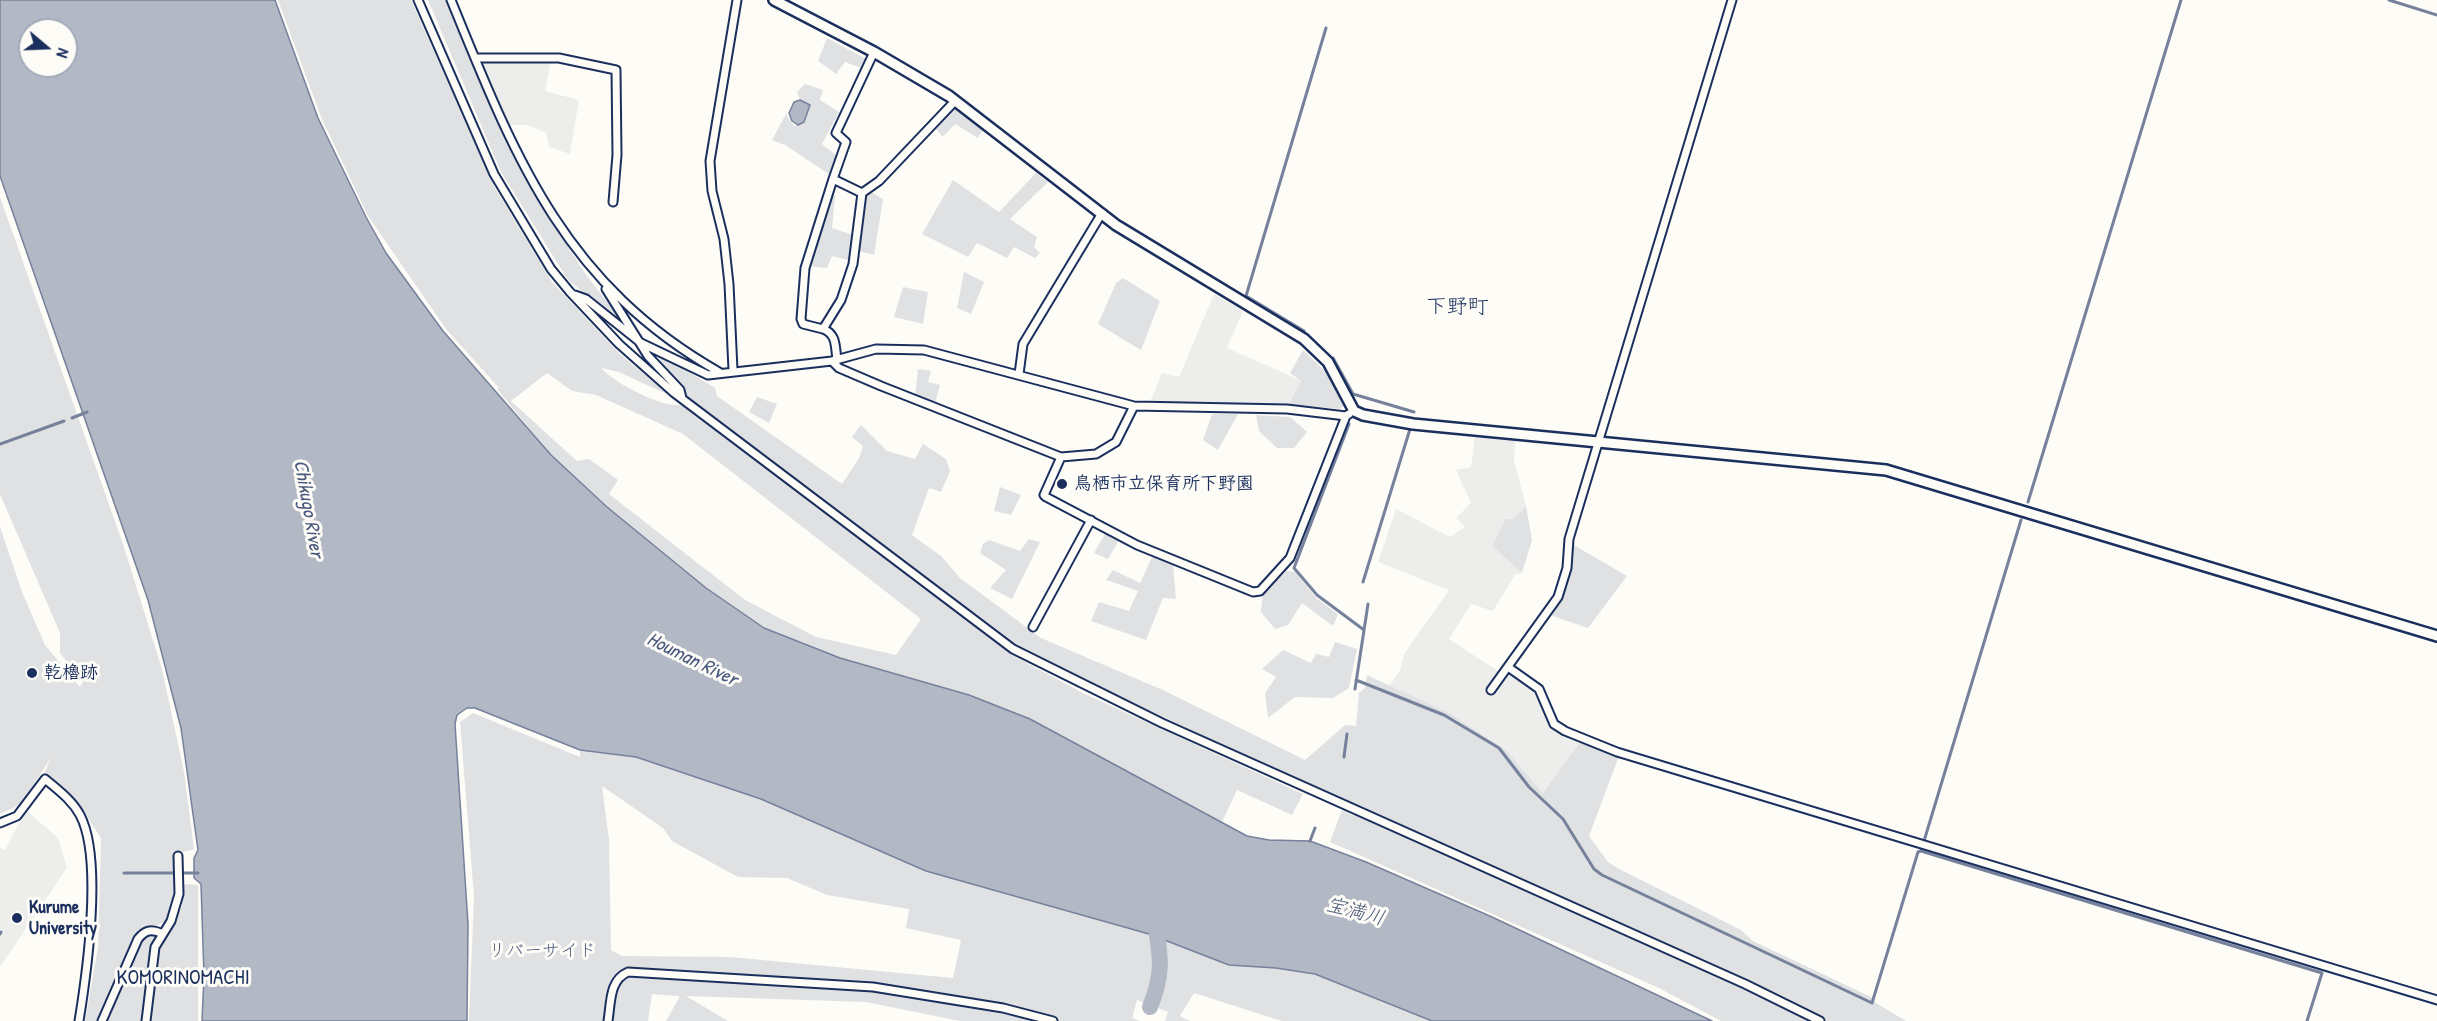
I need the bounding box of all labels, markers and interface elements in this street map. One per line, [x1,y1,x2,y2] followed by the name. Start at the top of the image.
[18,18,78,78] north arrow
[51,46,75,61] text: N
[1426,294,1488,320] district label: 下野町
[288,458,328,560] water label: Chikugo River
[1074,473,1254,495] place label: 鳥栖市立保育所下野園
[1055,477,1069,491] marker: 鳥栖市立保育所下野園
[643,628,741,692] water label: Houman River
[44,662,98,684] place label: 乾櫓跡
[25,666,39,680] marker: 乾櫓跡
[1323,893,1387,931] water label: 宝満川
[29,897,97,940] place label: Kurume University
[10,911,24,925] marker: Kurume University
[488,940,596,962] park label: リバーサイド
[107,965,259,991] district label: KOMORINOMACHI

